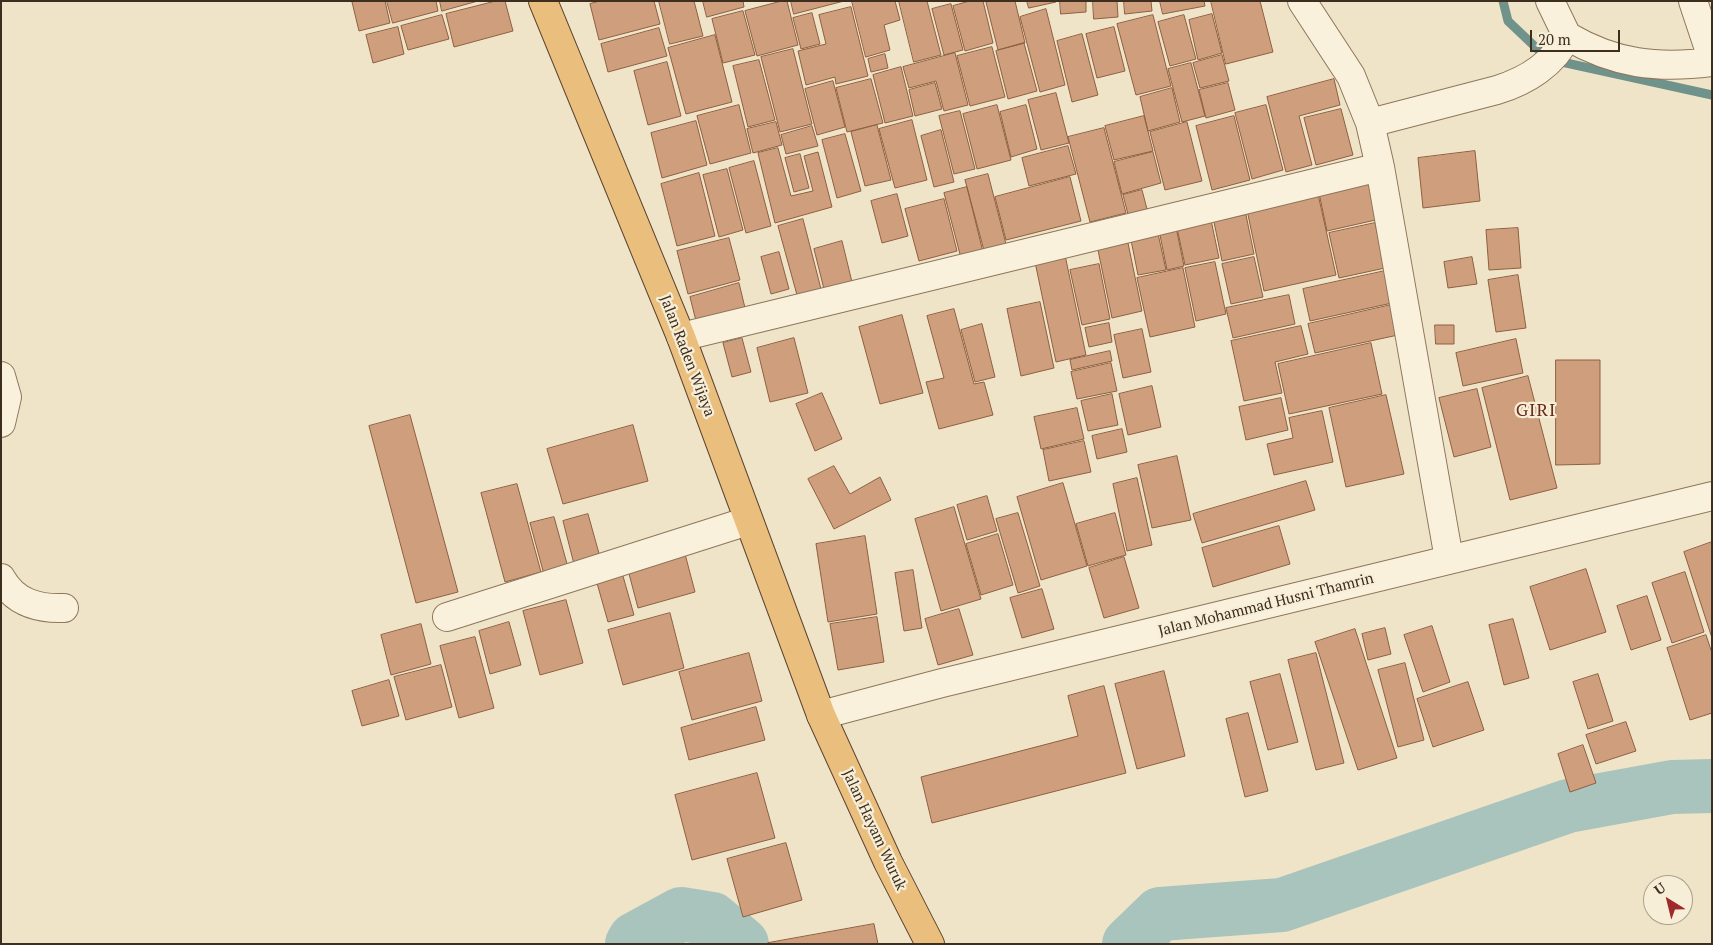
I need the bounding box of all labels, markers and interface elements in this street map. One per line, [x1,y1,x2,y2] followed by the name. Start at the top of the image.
[1533,20,1623,52] scale bar
[1538,29,1571,49] text: 20 m
[656,293,718,419] street label: Jalan Raden Wijaya
[1515,400,1557,422] district label: GIRI
[1156,569,1376,641] street label: Jalan Mohammad Husni Thamrin
[838,767,910,893] street label: Jalan Hayam Wuruk
[1643,875,1693,925] north arrow
[1650,878,1669,899] text: U

